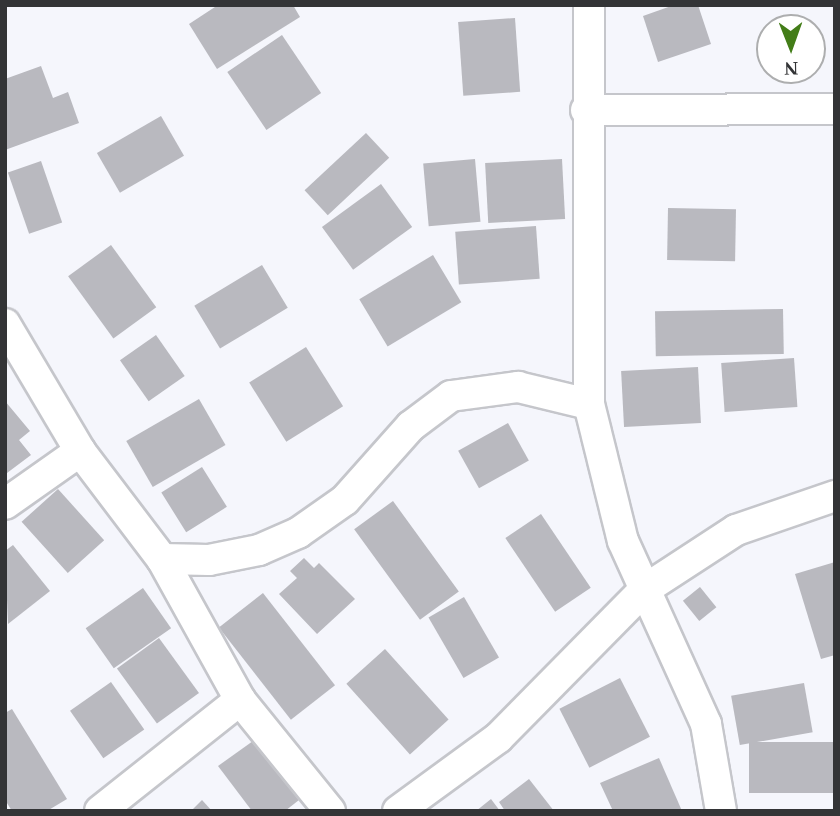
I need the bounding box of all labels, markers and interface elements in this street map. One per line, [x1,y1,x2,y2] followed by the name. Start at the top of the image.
[756,14,826,84] north arrow
[784,58,798,79] text: N

